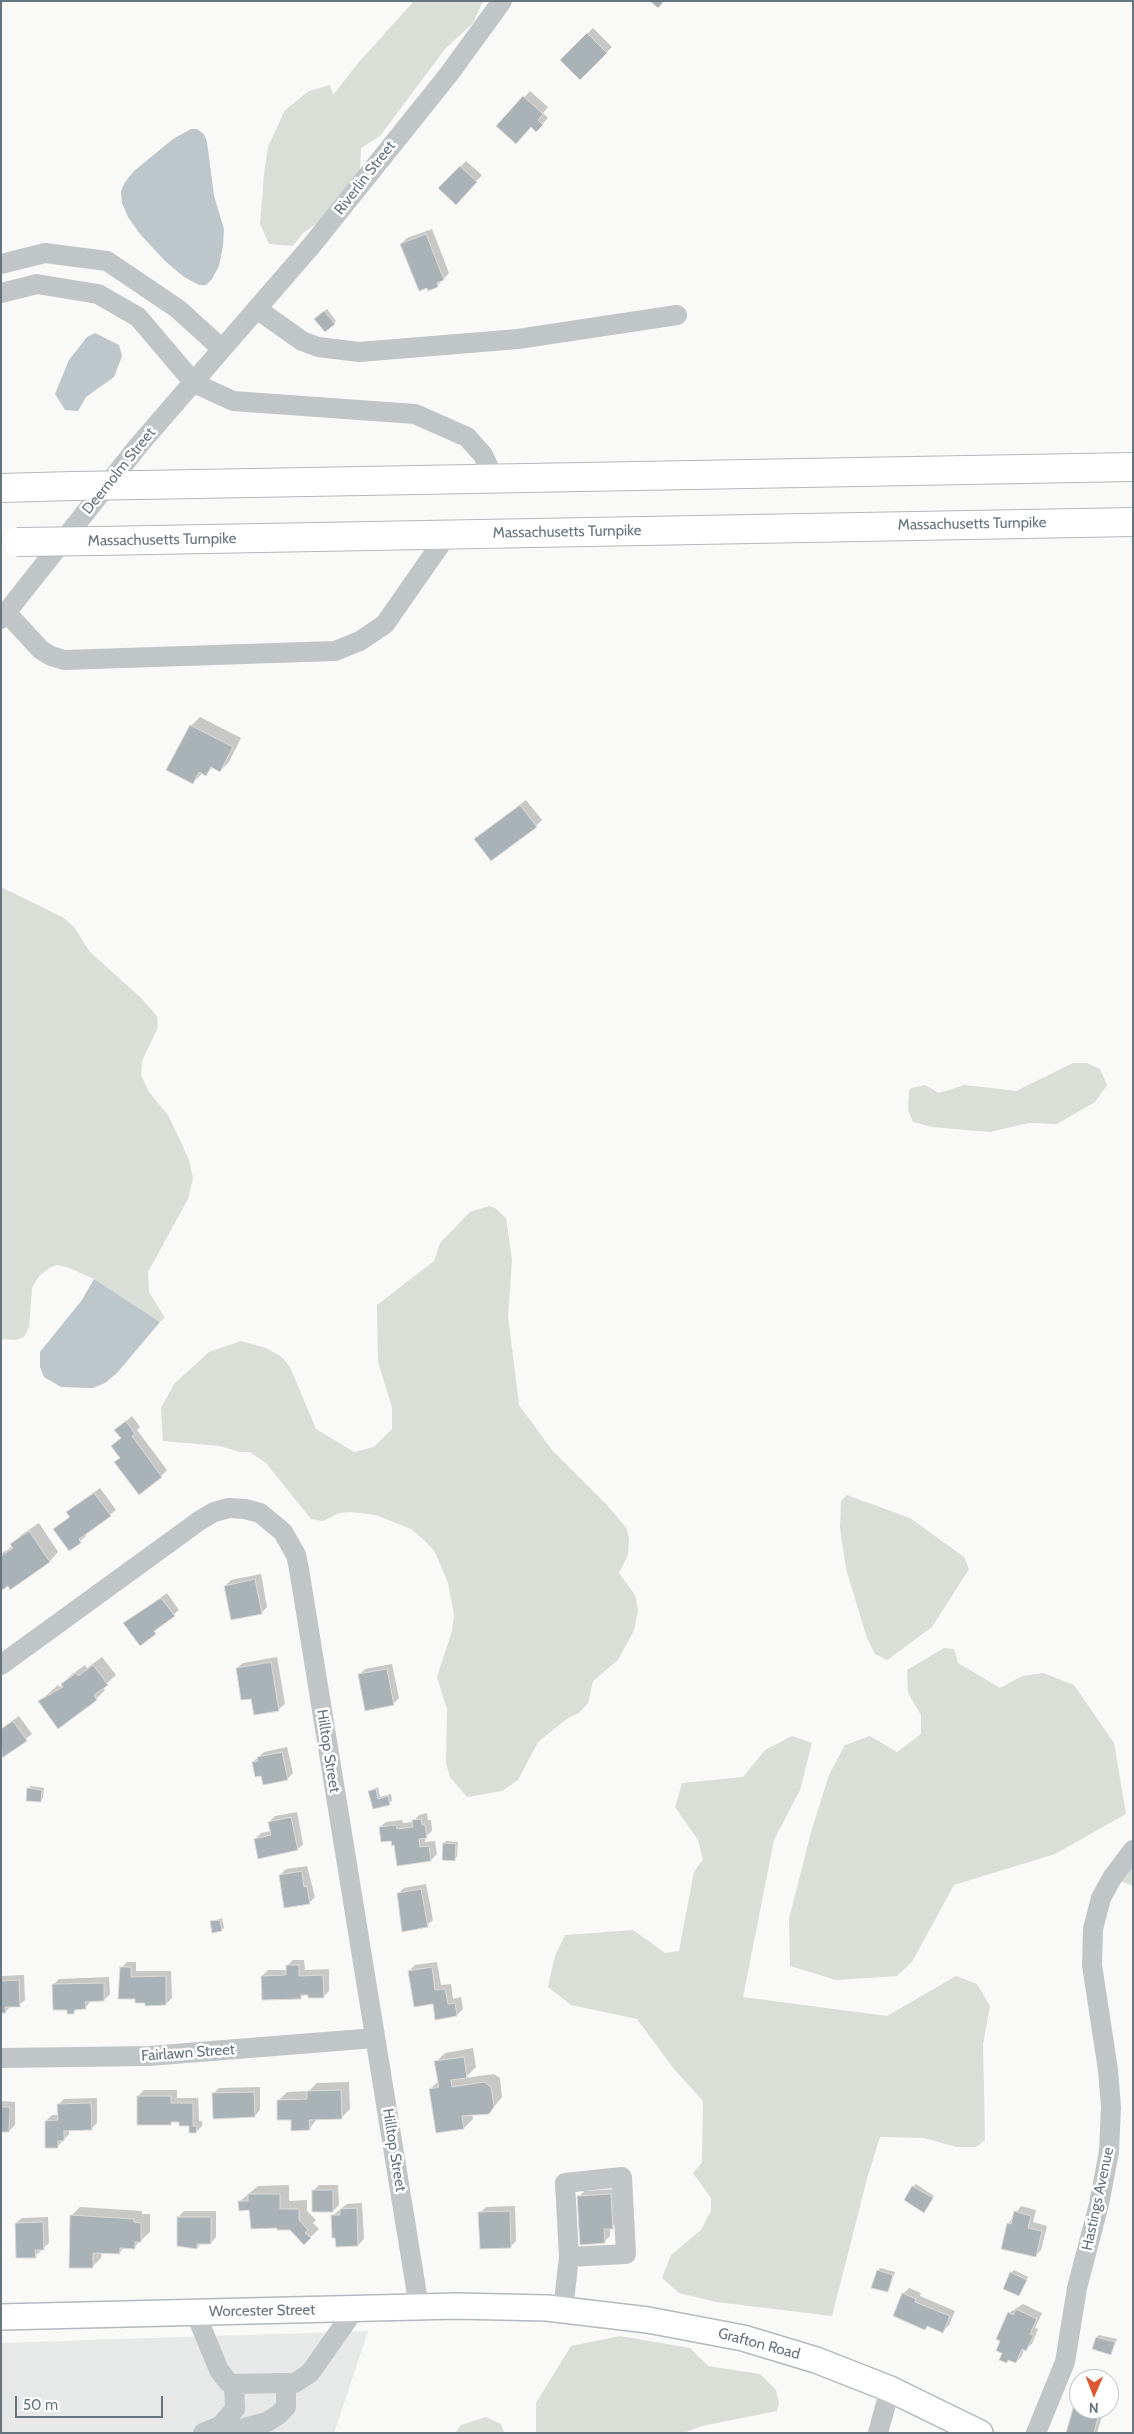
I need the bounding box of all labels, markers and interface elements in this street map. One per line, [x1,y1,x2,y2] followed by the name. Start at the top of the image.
[331,137,399,219] street label: Riverlin Street
[79,424,159,518] street label: Deernolm Street
[898,514,1046,534] street label: Massachusetts Turnpike
[493,522,641,542] street label: Massachusetts Turnpike
[88,530,236,550] street label: Massachusetts Turnpike
[313,1708,343,1794] street label: Hilltop Street
[141,2041,235,2065] street label: Fairlawn Street
[379,2107,409,2193] street label: Hilltop Street
[1078,2146,1118,2252] street label: Hastings Avenue
[209,2301,315,2321] street label: Worcester Street
[716,2324,802,2364] street label: Grafton Road
[1069,2369,1119,2419] north arrow
[18,2386,165,2418] scale bar
[23,2396,58,2414] text: 50 m
[1089,2399,1099,2417] text: N

